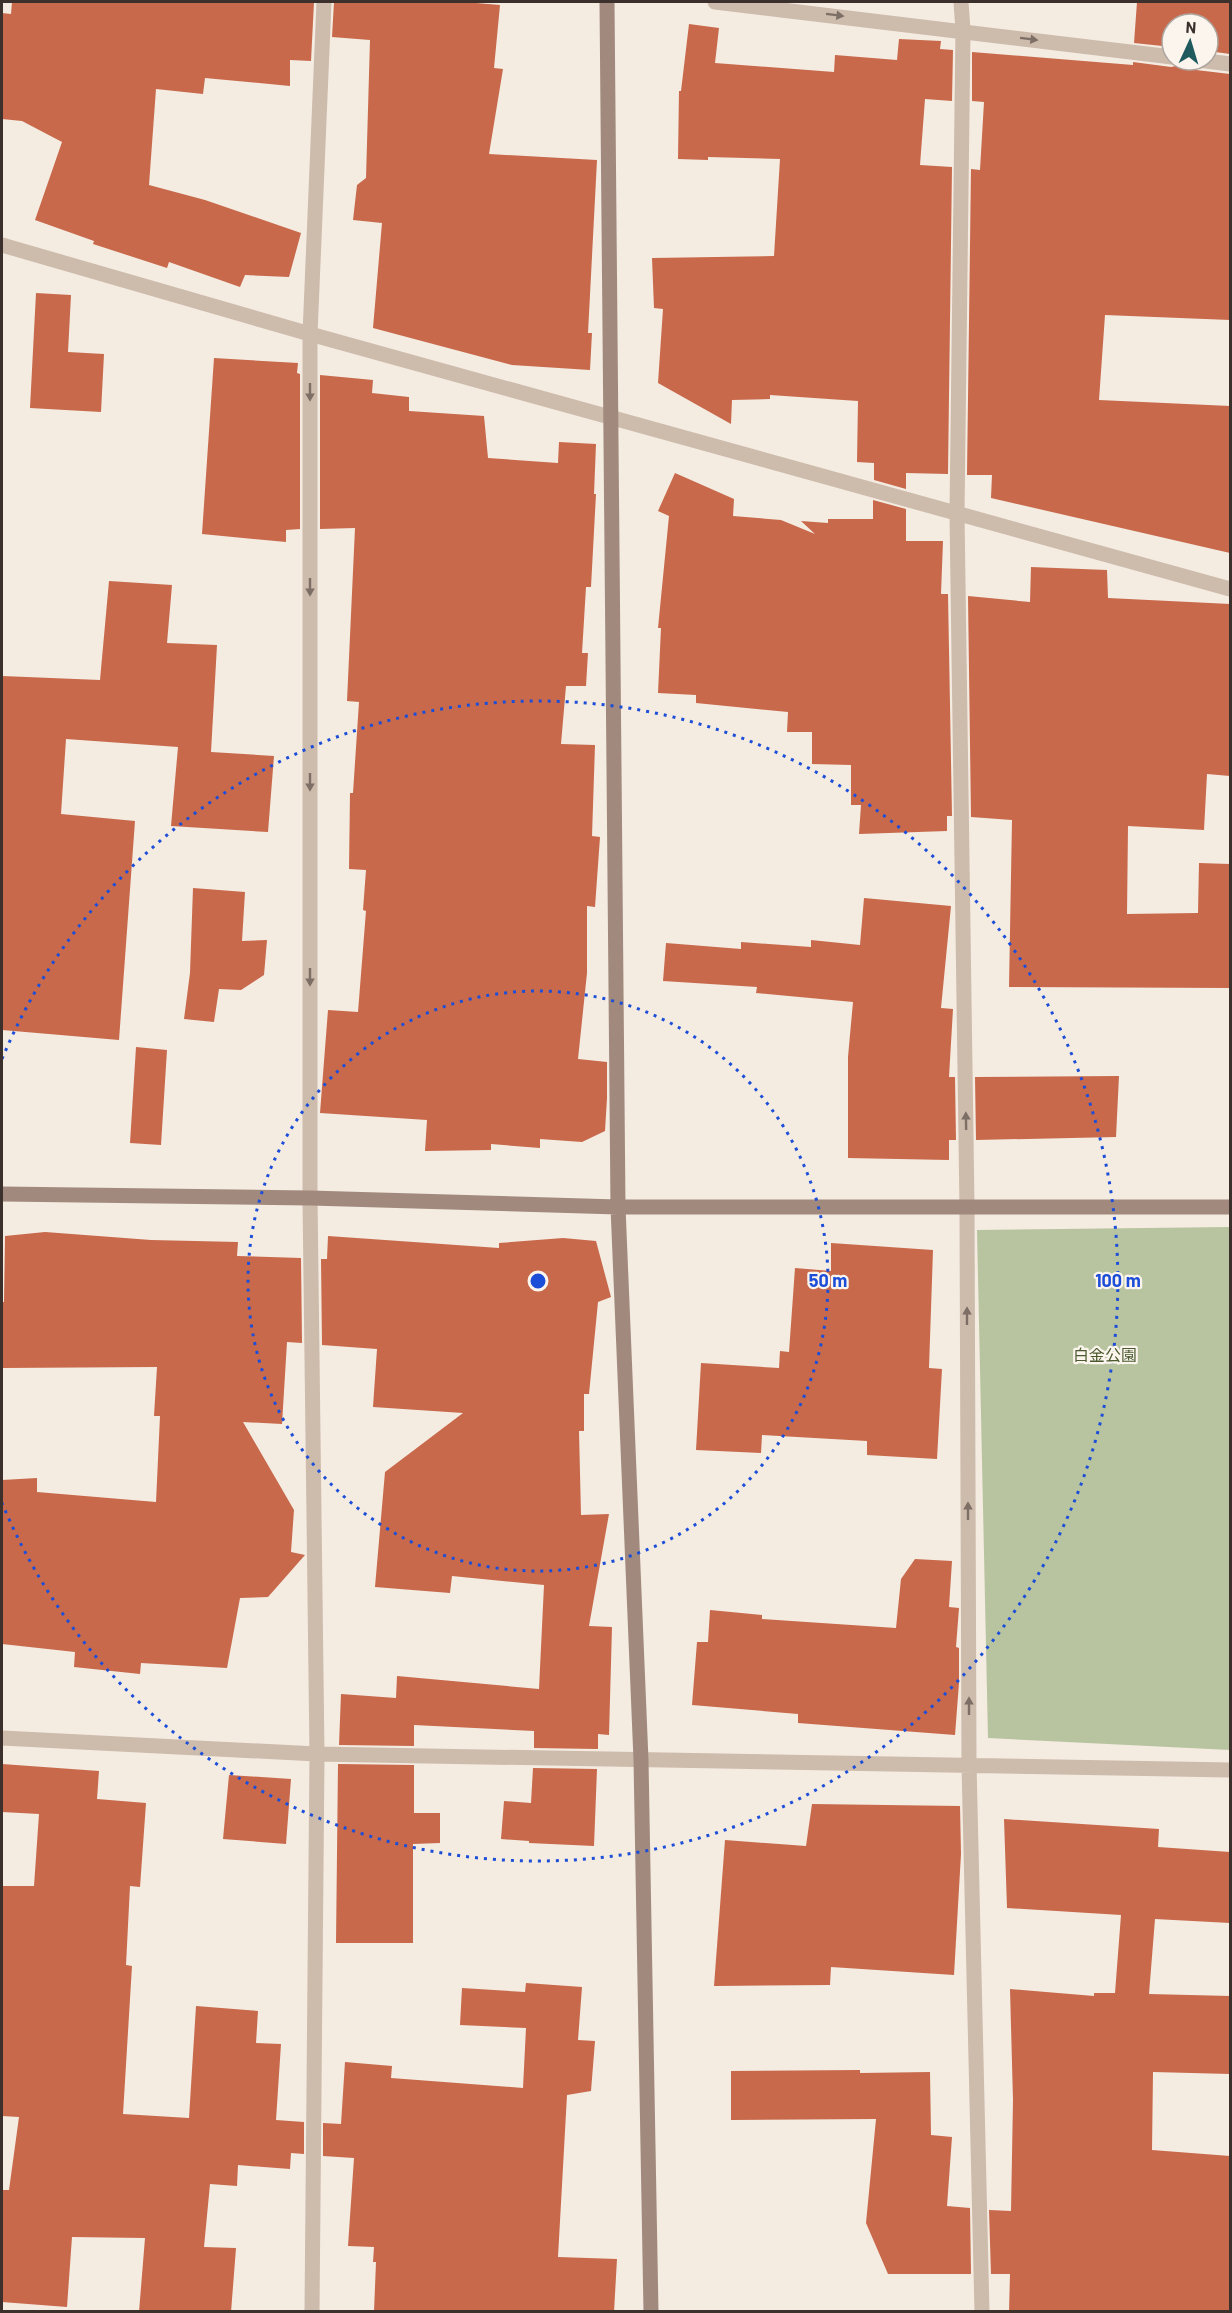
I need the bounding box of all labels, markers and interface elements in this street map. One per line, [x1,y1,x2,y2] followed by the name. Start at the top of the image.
[826,11,845,20] one-way arrow
[1160,12,1220,72] north arrow
[1185,17,1197,36] text: N
[1020,34,1039,43] one-way arrow
[305,383,315,402] one-way arrow
[305,578,315,597] one-way arrow
[305,773,315,792] one-way arrow
[305,968,315,987] one-way arrow
[961,1111,971,1130] one-way arrow
[809,1269,847,1291] text: 50 m
[1095,1269,1141,1291] text: 100 m
[528,1271,548,1291] centre of rings
[963,1306,972,1325] one-way arrow
[1073,1345,1137,1364] park label: 白金公園
[963,1501,973,1520] one-way arrow
[964,1696,974,1715] one-way arrow

